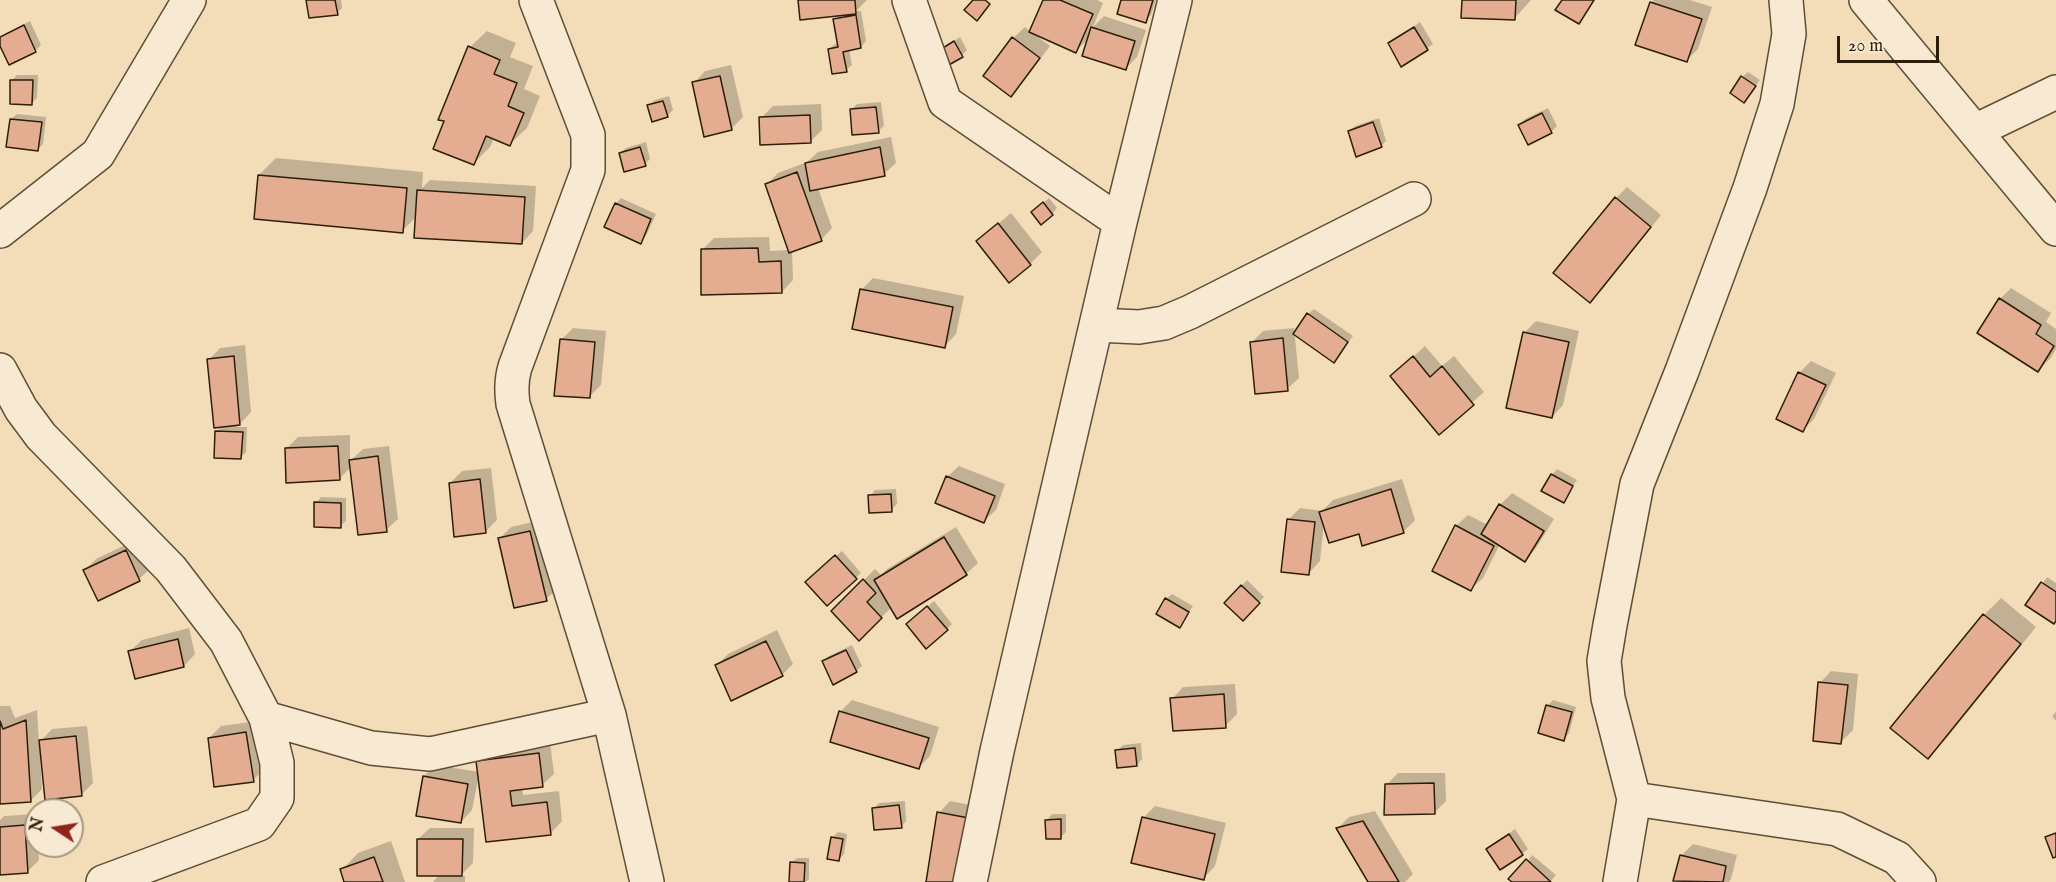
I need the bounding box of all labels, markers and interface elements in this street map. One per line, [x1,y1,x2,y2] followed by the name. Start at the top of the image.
[1840,24,1942,62] scale bar
[1848,35,1883,58] text: 20 m
[24,798,84,858] north arrow
[27,816,50,834] text: N

